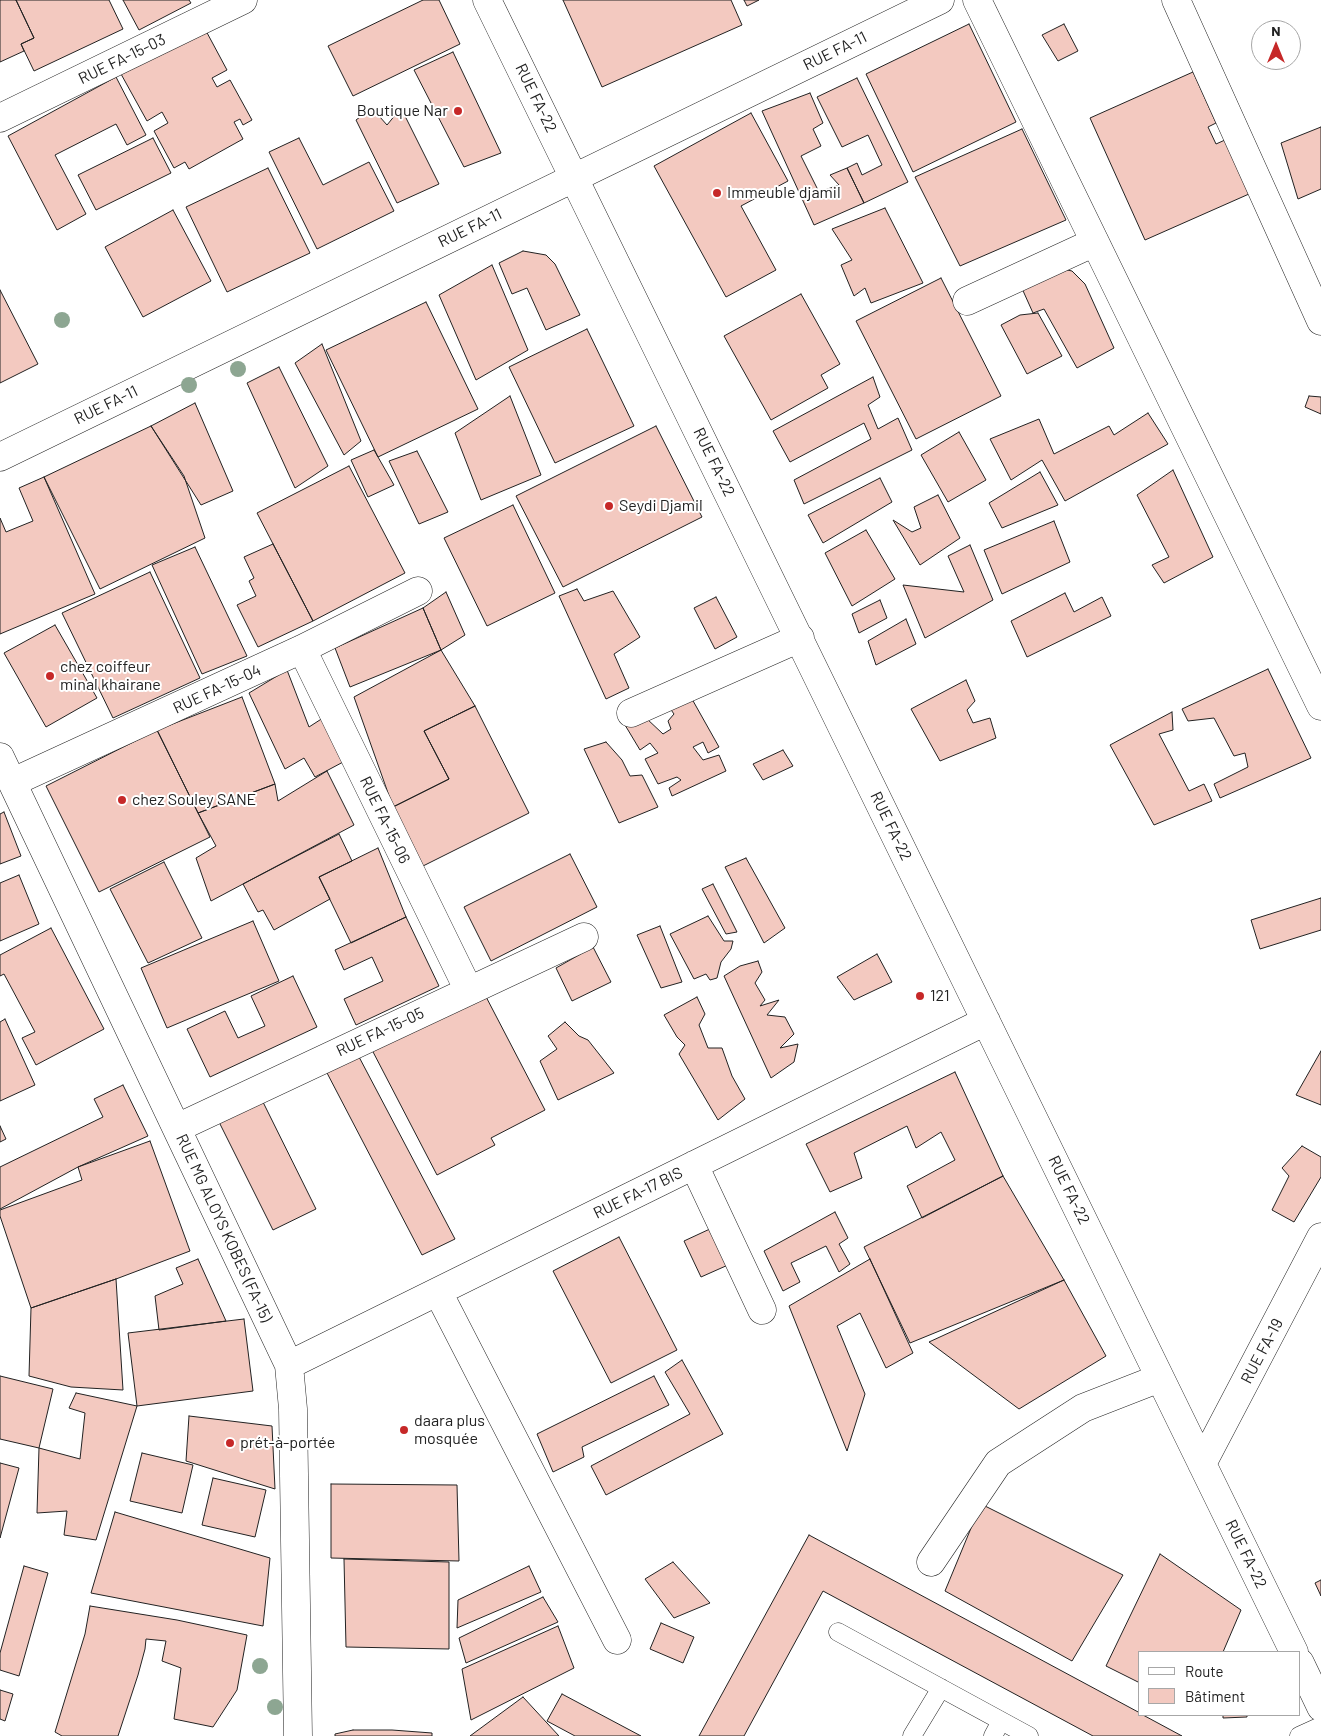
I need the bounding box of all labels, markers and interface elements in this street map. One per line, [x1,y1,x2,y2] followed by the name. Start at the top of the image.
[1251,20,1301,70] north arrow
[1271,22,1281,39] text: N
[800,27,870,75] street label: RUE FA-11
[75,30,169,88] street label: RUE FA-15-03
[511,60,561,136] street label: RUE FA-22
[357,101,448,121] place label: Boutique Nar
[452,105,464,117] marker: Boutique Nar
[727,183,841,203] place label: Immeuble djamil
[711,187,723,199] marker: Immeuble djamil
[435,204,505,252] street label: RUE FA-11
[71,381,141,429] street label: RUE FA-11
[689,424,739,500] street label: RUE FA-22
[619,496,703,516] place label: Seydi Djamil
[603,500,615,512] marker: Seydi Djamil
[60,657,161,695] place label: chez coiffeur minal khairane
[170,660,264,718] street label: RUE FA-15-04
[44,670,56,682] marker: chez coiffeur minal khairane
[356,773,414,867] street label: RUE FA-15-06
[866,788,916,864] street label: RUE FA-22
[132,790,256,810] place label: chez Souley SANE
[116,794,128,806] marker: chez Souley SANE
[930,986,950,1006] place label: 121
[914,990,926,1002] marker: 121
[333,1003,427,1061] street label: RUE FA-15-05
[172,1131,276,1325] street label: RUE MG ALOYS KOBES (FA-15)
[1044,1152,1094,1228] street label: RUE FA-22
[590,1163,686,1223] street label: RUE FA-17 BIS
[1237,1315,1287,1387] street label: RUE FA-19
[414,1411,485,1449] place label: daara plus mosquée
[398,1424,410,1436] marker: daara plus mosquée
[240,1433,335,1453] place label: prét-à-portée
[224,1437,236,1449] marker: prét-à-portée
[1221,1516,1271,1592] street label: RUE FA-22
[1138,1651,1301,1716] legend
[1185,1662,1224,1680] text: Route
[1185,1687,1245,1705] text: Bâtiment

